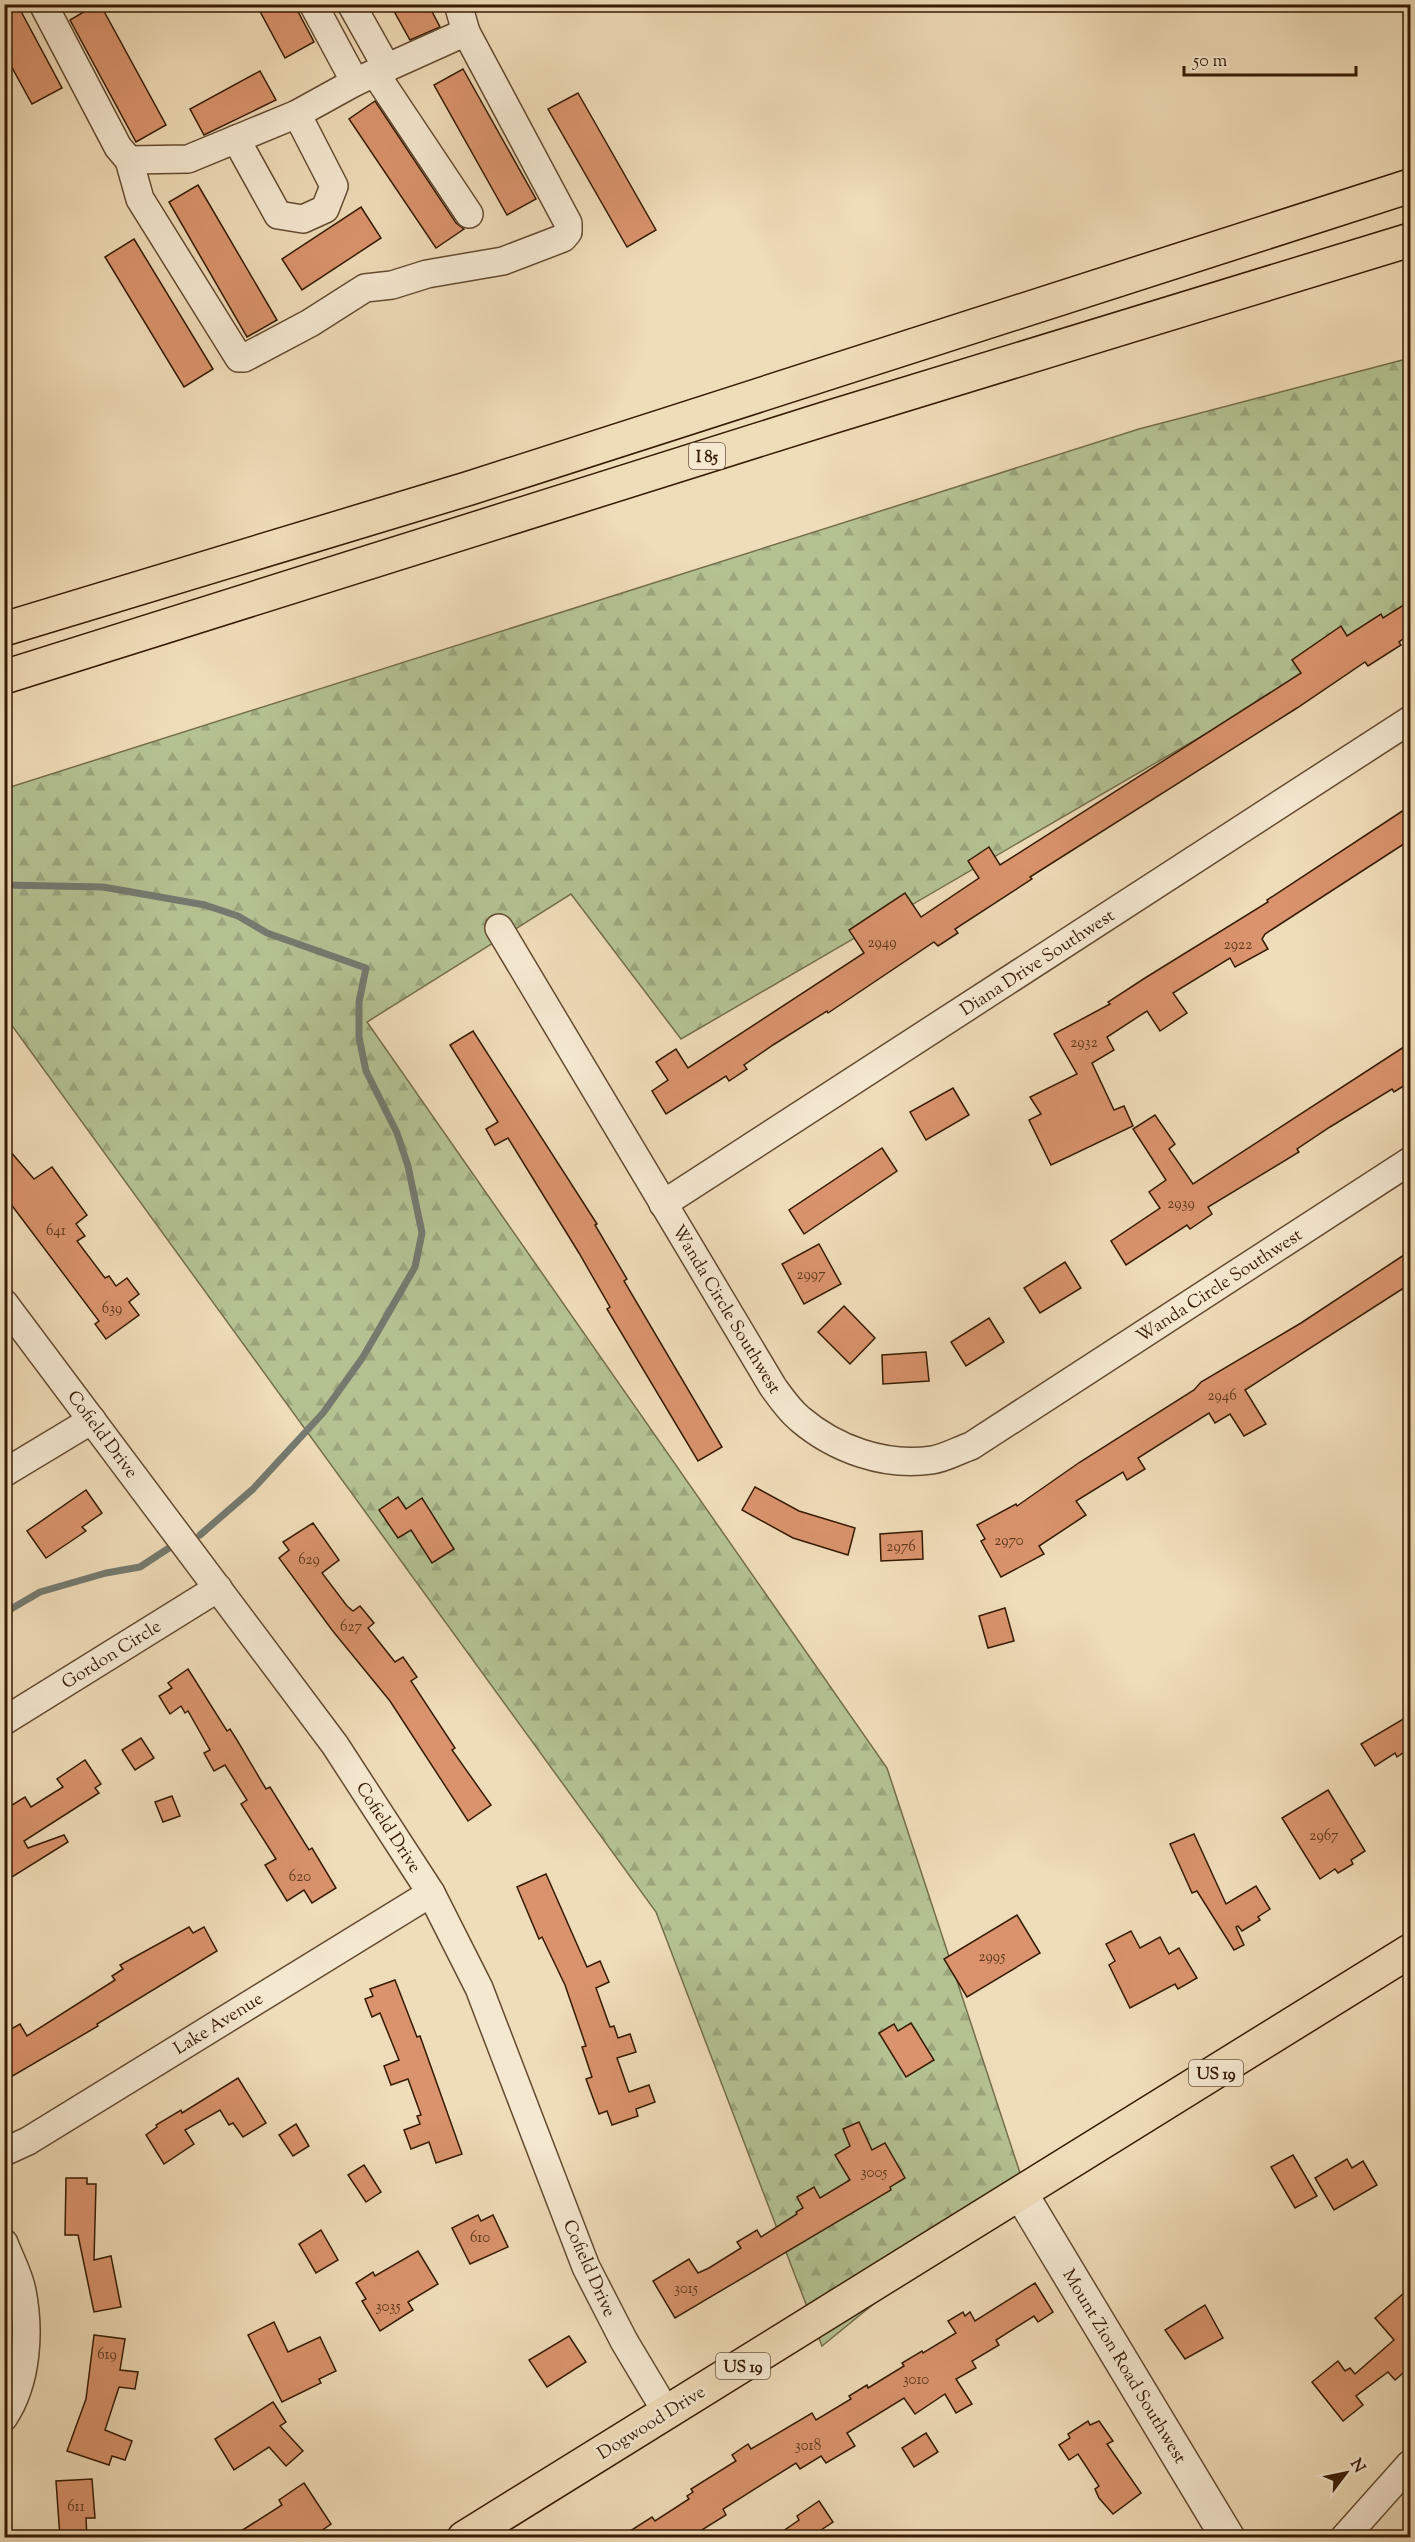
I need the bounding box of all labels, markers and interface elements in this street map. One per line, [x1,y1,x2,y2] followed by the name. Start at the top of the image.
[1184,39,1356,77] scale bar
[1192,49,1228,75] text: 50 m
[689,443,725,469] road number: I 85
[956,904,1120,1023] street label: Diana Drive Southwest
[867,933,897,954] house number: 2949
[1224,935,1252,956] house number: 2922
[1070,1033,1098,1054] house number: 2932
[1167,1194,1195,1215] house number: 2939
[46,1221,66,1242] house number: 641
[664,1221,786,1400] street label: Wanda Circle Southwest
[1132,1223,1308,1350] street label: Wanda Circle Southwest
[796,1265,826,1286] house number: 2997
[102,1299,122,1320] house number: 639
[60,1386,143,1485] street label: Cofield Drive
[1207,1386,1237,1407] house number: 2946
[994,1531,1024,1552] house number: 2970
[886,1537,916,1558] house number: 2976
[298,1550,320,1571] house number: 629
[57,1615,167,1697] street label: Gordon Circle
[340,1617,362,1638] house number: 627
[348,1777,427,1879] street label: Cofield Drive
[1309,1826,1339,1847] house number: 2967
[289,1867,311,1888] house number: 620
[979,1947,1005,1968] house number: 2995
[169,1987,269,2062] street label: Lake Avenue
[1189,2060,1243,2086] road number: US 19
[861,2163,887,2184] house number: 3005
[555,2216,621,2322] street label: Cofield Drive
[470,2228,490,2249] house number: 610
[1055,2265,1192,2469] street label: Mount Zion Road Southwest
[674,2279,698,2300] house number: 3015
[375,2297,401,2318] house number: 3035
[97,2345,117,2366] house number: 619
[716,2353,770,2379] road number: US 19
[903,2370,929,2391] house number: 3010
[593,2380,711,2467] street label: Dogwood Drive
[795,2436,821,2457] house number: 3018
[1316,2443,1376,2503] north arrow
[1343,2455,1370,2478] text: N
[67,2497,85,2518] house number: 611

